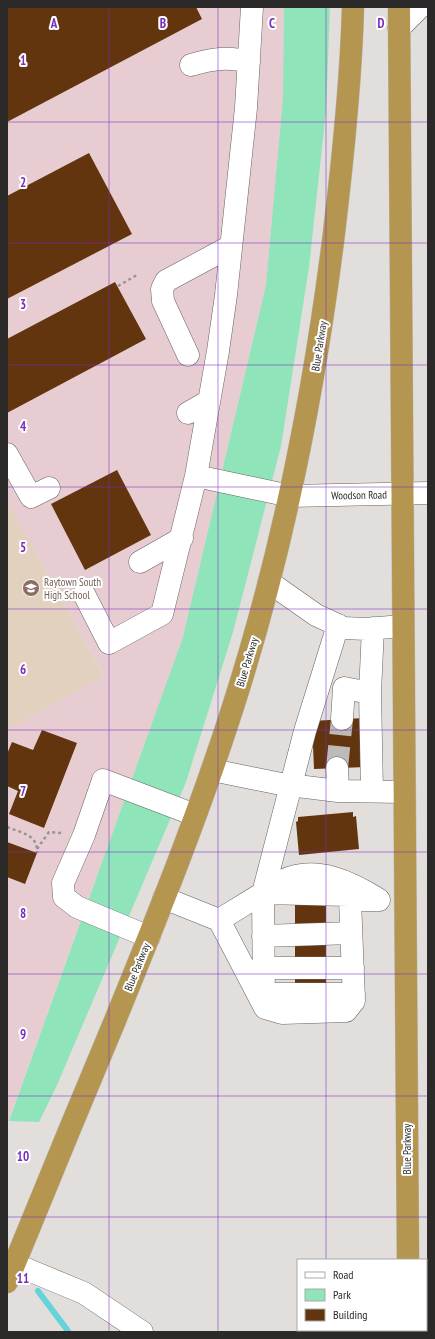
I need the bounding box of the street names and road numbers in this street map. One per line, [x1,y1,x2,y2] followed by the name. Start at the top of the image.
[308,319,330,372] street label: Blue Parkway
[331,488,387,502] street label: Woodson Road
[233,635,261,688] street label: Blue Parkway
[121,940,153,993] street label: Blue Parkway
[400,1123,414,1174] street label: Blue Parkway

